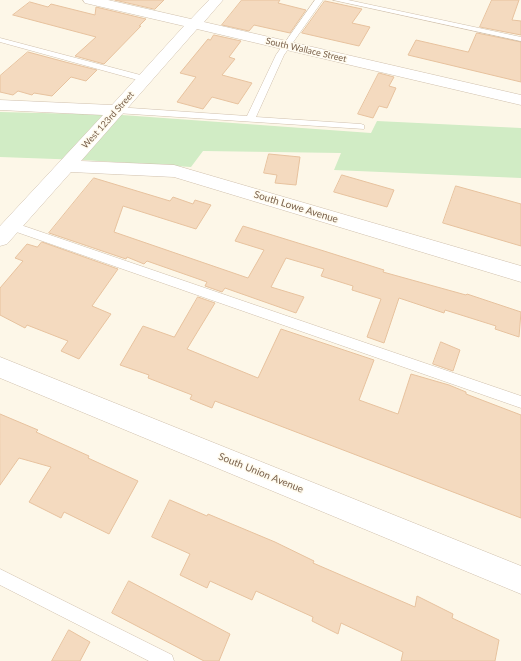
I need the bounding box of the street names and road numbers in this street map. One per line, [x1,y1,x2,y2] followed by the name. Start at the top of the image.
[265,35,347,65] street label: South Wallace Street
[80,89,136,151] street label: West 123rd Street
[252,188,340,226] street label: South Lowe Avenue
[217,450,305,496] street label: South Union Avenue

